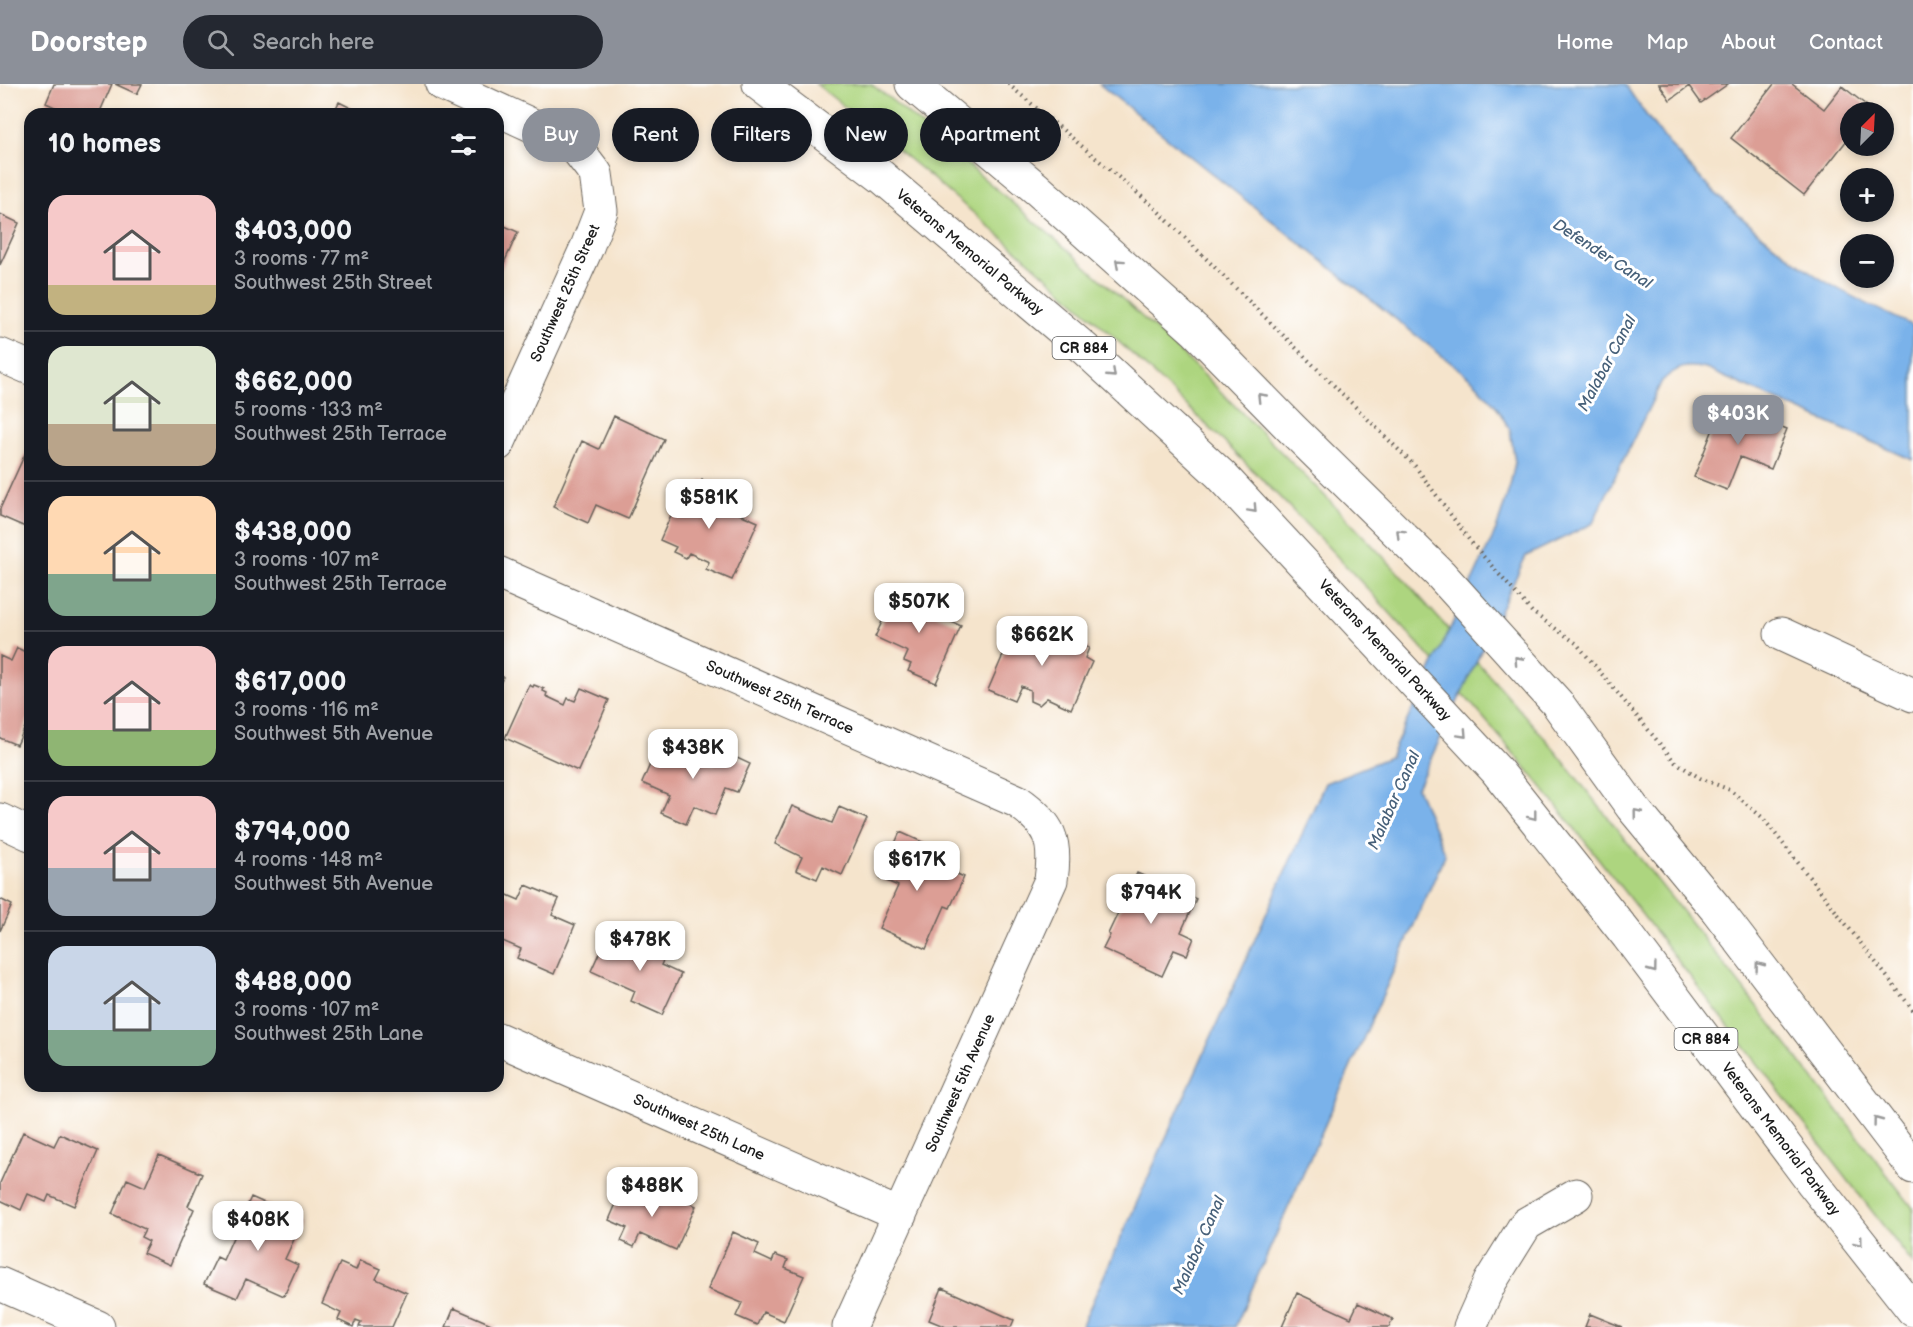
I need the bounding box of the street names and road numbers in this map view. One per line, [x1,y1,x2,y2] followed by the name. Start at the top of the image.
[892,185,1047,320] street label: Veterans Memorial Parkway
[527,221,605,365] street label: Southwest 25th Street
[1052,337,1116,359] road number: CR 884
[1314,576,1455,725] street label: Veterans Memorial Parkway
[703,656,857,739] street label: Southwest 25th Terrace
[921,1011,1000,1155] street label: Southwest 5th Avenue
[1674,1028,1738,1050] road number: CR 884
[1717,1059,1844,1220] street label: Veterans Memorial Parkway
[630,1090,768,1165] street label: Southwest 25th Lane

